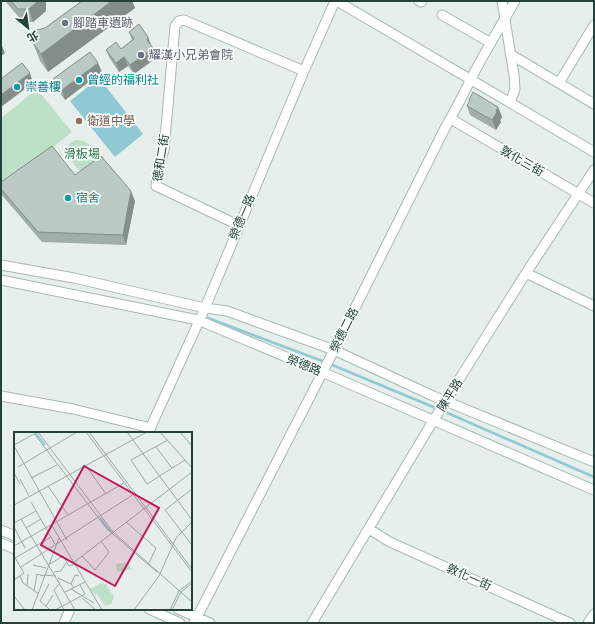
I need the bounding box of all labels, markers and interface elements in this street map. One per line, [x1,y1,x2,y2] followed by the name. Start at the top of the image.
[8,8,48,48] north arrow
[73,14,133,31] place label: 腳踏車遺跡
[60,18,70,28] marker: 腳踏車遺跡
[25,28,42,46] text: 北
[149,46,233,63] place label: 耀漢小兄弟會院
[136,50,146,60] marker: 耀漢小兄弟會院
[87,71,159,88] place label: 曾經的福利社
[74,75,84,85] marker: 曾經的福利社
[25,78,61,95] place label: 崇善樓
[12,82,22,92] marker: 崇善樓
[87,112,135,129] place label: 衛道中學
[74,116,84,126] marker: 衛道中學
[148,133,173,183] street label: 德和二街
[497,141,547,180] street label: 敦化三街
[64,145,100,162] park label: 滑板場
[76,189,100,206] place label: 宿舍
[224,191,259,242] street label: 榮德一路
[63,193,73,203] marker: 宿舍
[325,305,362,355] street label: 榮德二路
[284,350,324,379] street label: 榮德路
[433,375,466,415] street label: 陳平路
[14,432,192,610] inset map
[444,559,495,594] street label: 敦化一街

